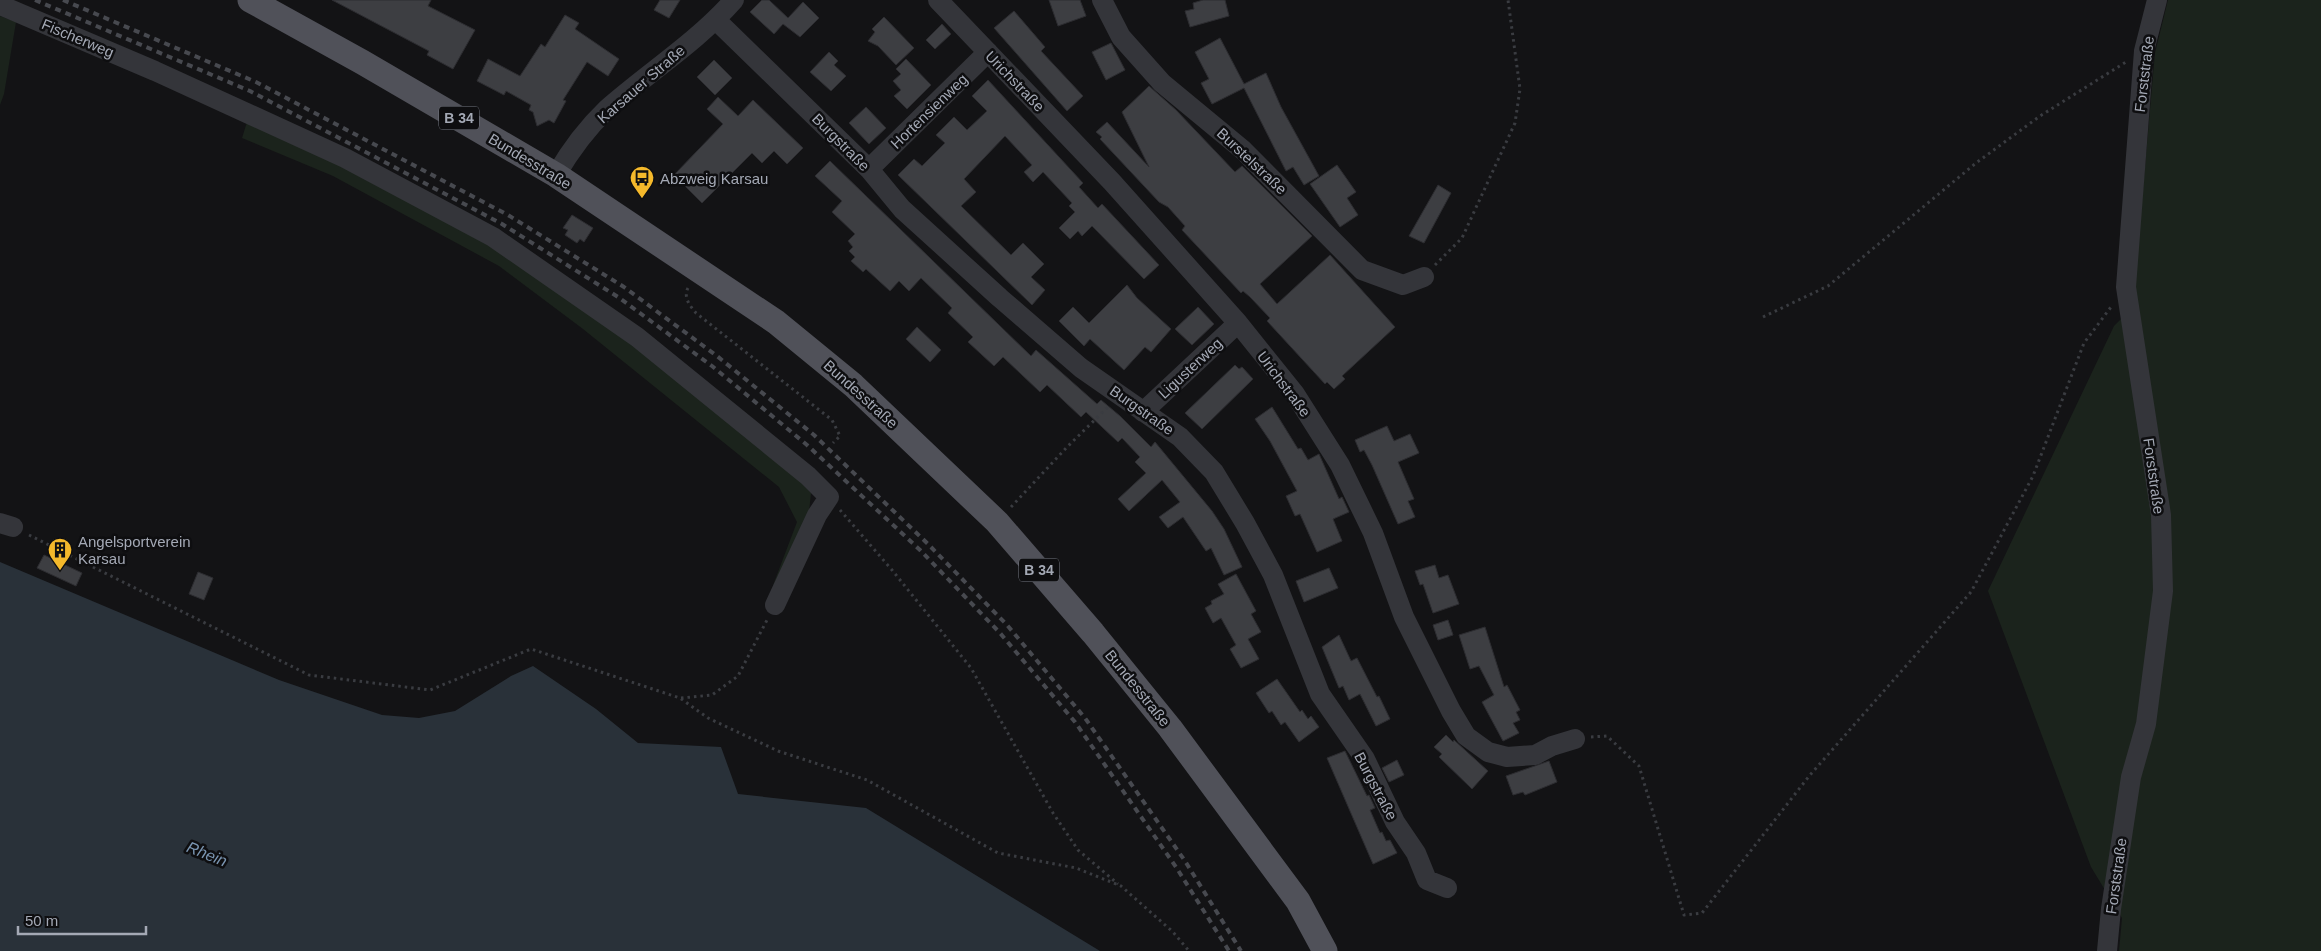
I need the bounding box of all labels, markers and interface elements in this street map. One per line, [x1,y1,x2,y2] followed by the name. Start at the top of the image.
[39,15,117,61] street label: Fischerweg
[2131,35,2157,113] street label: Forststraße
[594,41,688,127] street label: Karsauer Straße
[982,47,1048,115] street label: Urichstraße
[887,70,971,152] street label: Hortensienweg
[439,106,479,130] road number: B 34
[809,110,873,174] street label: Burgstraße
[1214,124,1290,198] street label: Burstelstraße
[486,130,574,192] street label: Bundesstraße
[629,165,655,199] bus stop icon: Abzweig Karsau
[660,170,768,187] place label: Abzweig Karsau
[1155,334,1225,402] street label: Ligusterweg
[1254,348,1314,420] street label: Urichstraße
[821,356,901,432] street label: Bundesstraße
[1107,382,1177,438] street label: Burgstraße
[2140,437,2168,515] street label: Forststraße
[78,533,191,567] place label: Angelsportverein Karsau
[47,537,73,571] building icon: Angelsportverein Karsau
[1019,558,1059,582] road number: B 34
[1102,646,1174,730] street label: Bundesstraße
[1351,749,1401,823] street label: Burgstraße
[2102,837,2130,915] street label: Forststraße
[184,838,230,870] water label: Rhein
[18,904,145,936] scale bar
[25,912,58,929] text: 50 m

